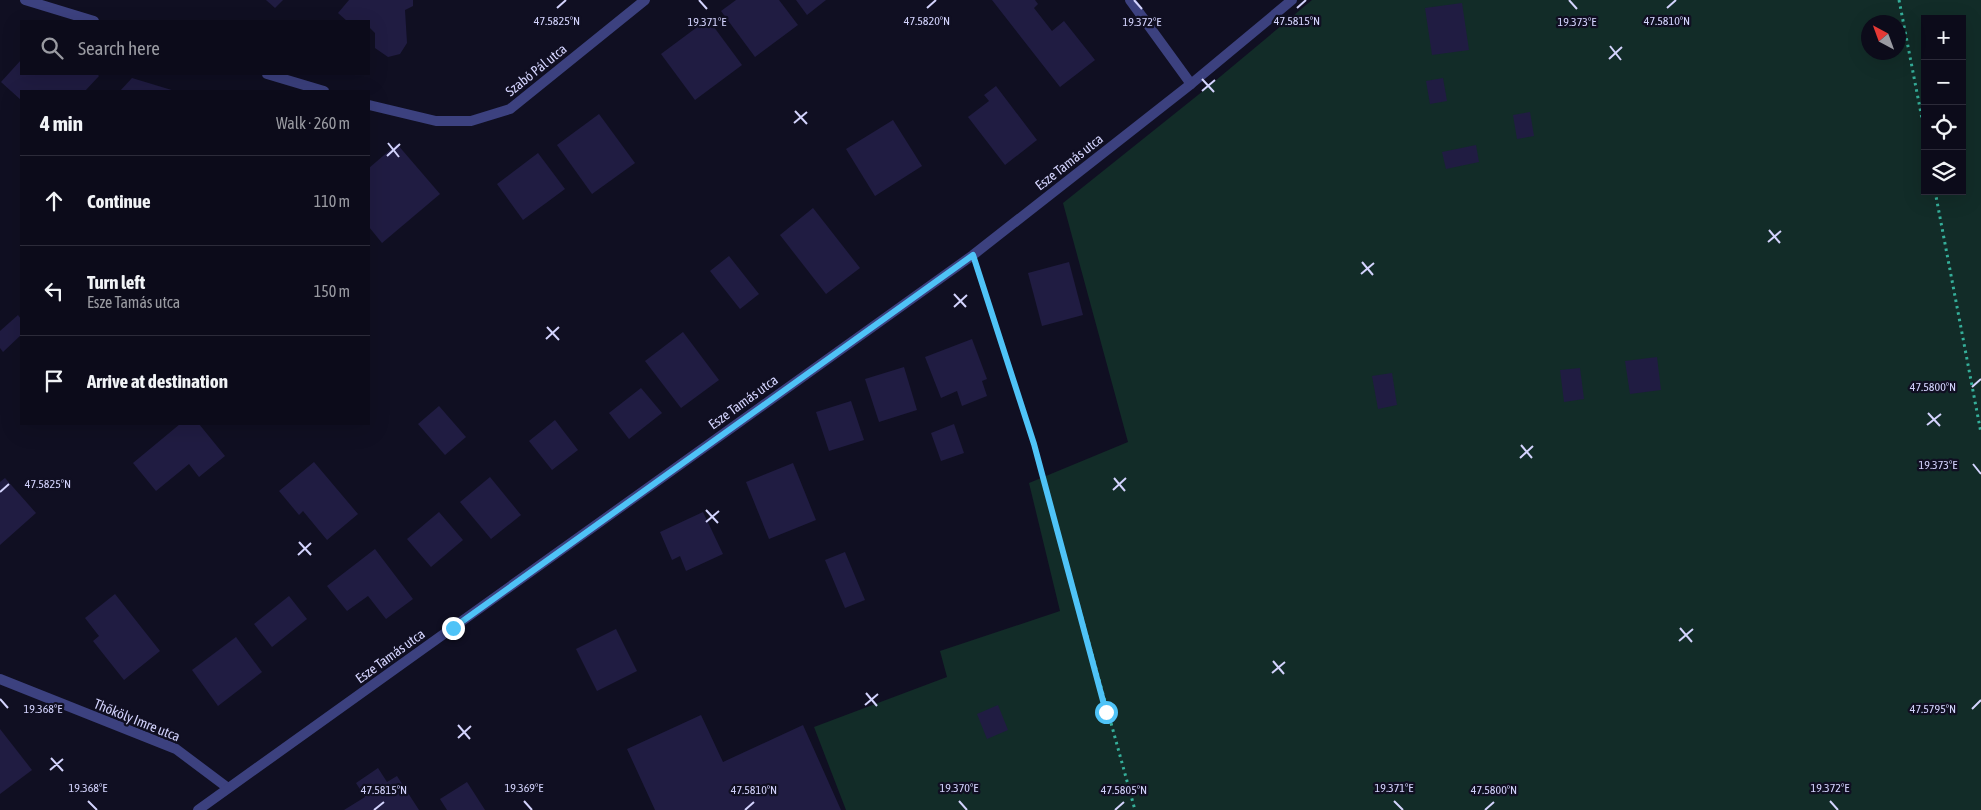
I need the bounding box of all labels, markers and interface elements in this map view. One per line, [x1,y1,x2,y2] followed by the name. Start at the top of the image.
[534,14,580,28] text: 47.5825°N
[904,14,950,28] text: 47.5820°N
[1274,14,1320,28] text: 47.5815°N
[1644,14,1690,28] text: 47.5810°N
[688,15,726,29] text: 19.371°E
[1123,15,1161,29] text: 19.372°E
[1558,15,1596,29] text: 19.373°E
[1861,15,1906,60] north arrow
[1921,15,1966,195] map controls
[1921,15,1966,60] button: +
[20,20,370,75] search box
[38,34,66,62] icon: search
[78,37,160,59] text: Search here
[502,41,570,99] street label: Szabó Pál utca
[1921,60,1966,105] button: −
[1921,105,1966,150] button: locate
[40,111,83,135] text: 4 min
[276,114,350,132] text: Walk · 260 m
[1032,131,1106,193] street label: Esze Tamás utca
[1921,150,1966,195] button: layers
[40,187,68,215] icon: ahead
[87,190,151,212] text: Continue
[314,192,350,210] text: 110 m
[87,271,145,293] text: Turn left
[40,277,68,305] icon: left
[314,282,350,300] text: 150 m
[87,293,180,311] text: Esze Tamás utca
[40,367,68,395] icon: arrive
[87,370,228,392] text: Arrive at destination
[705,372,781,432] street label: Esze Tamás utca
[1910,380,1956,394] text: 47.5800°N
[1919,458,1957,472] text: 19.373°E
[25,477,71,491] text: 47.5825°N
[442,617,465,640] route end
[352,626,428,686] street label: Esze Tamás utca
[92,695,182,745] street label: Thököly Imre utca
[1095,701,1118,724] route start
[24,702,62,716] text: 19.368°E
[1910,702,1956,716] text: 47.5795°N
[69,781,107,795] text: 19.368°E
[505,781,543,795] text: 19.369°E
[940,781,978,795] text: 19.370°E
[1375,781,1413,795] text: 19.371°E
[1811,781,1849,795] text: 19.372°E
[361,783,407,797] text: 47.5815°N
[731,783,777,797] text: 47.5810°N
[1101,783,1147,797] text: 47.5805°N
[1471,783,1517,797] text: 47.5800°N

